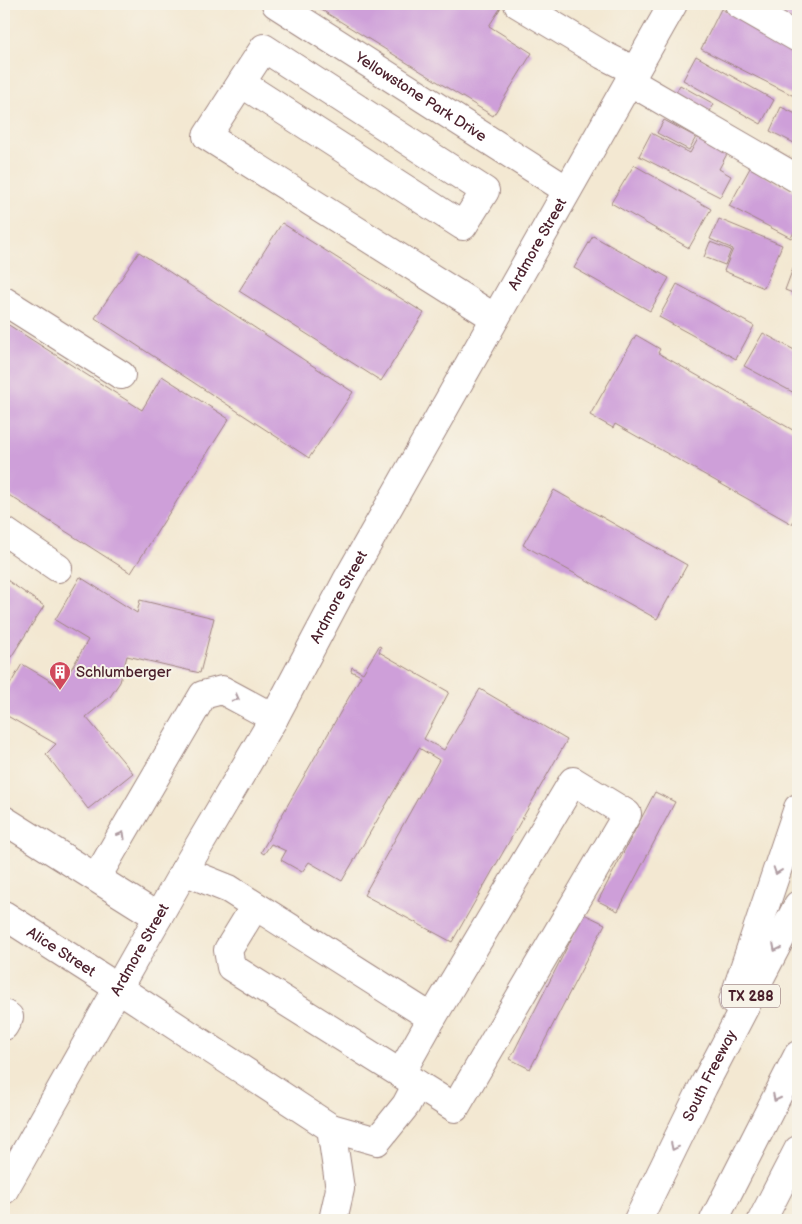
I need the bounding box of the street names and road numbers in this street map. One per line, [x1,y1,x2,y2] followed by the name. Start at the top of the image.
[350,47,490,146] street label: Yellowstone Park Drive
[504,194,571,294] street label: Ardmore Street
[306,547,372,647] street label: Ardmore Street
[107,900,174,999] street label: Ardmore Street
[23,923,99,981] street label: Alice Street
[722,984,780,1008] road number: TX 288
[679,1027,741,1125] street label: South Freeway

